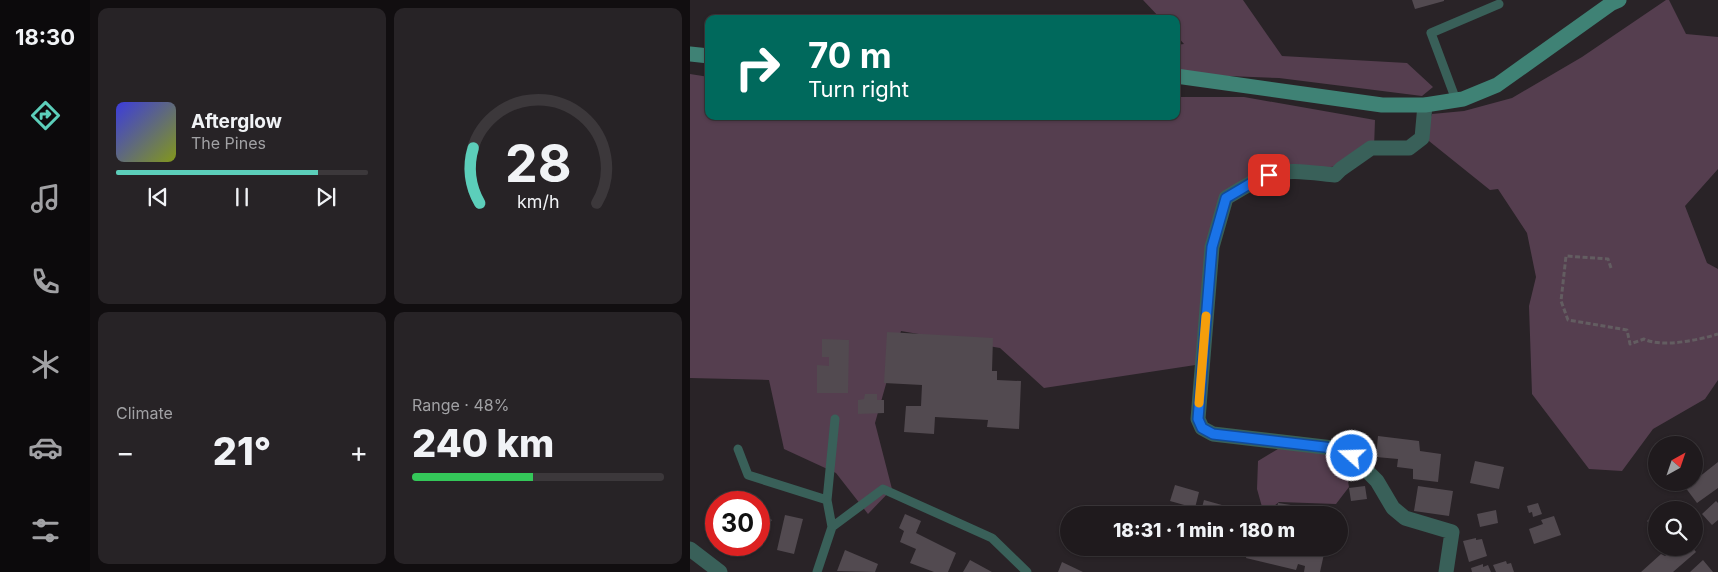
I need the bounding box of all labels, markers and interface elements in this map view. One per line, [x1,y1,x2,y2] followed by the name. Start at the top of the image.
[15,24,75,50] text: 18:30
[808,34,892,76] text: 70 m
[725,35,790,100] icon: right
[808,76,909,102] text: Turn right
[28,98,63,133] icon: directions
[191,110,282,133] text: Afterglow
[505,132,571,195] text: 28
[191,133,266,153] text: The Pines
[1248,154,1290,196] pin
[1255,161,1283,189] icon: arrive
[28,181,63,216] icon: music
[144,183,172,211] icon: previous
[228,183,256,211] icon: pause
[312,183,340,211] icon: next
[517,191,559,212] text: km/h
[28,264,63,299] icon: phone
[28,347,63,382] icon: climate
[412,395,509,415] text: Range · 48%
[116,403,173,423] text: Climate
[412,420,554,466] text: 240 km
[213,428,271,474] text: 21°
[1325,429,1377,481] position arrow
[28,430,63,465] icon: car
[116,435,135,469] text: −
[349,435,368,469] text: +
[1648,436,1702,491] north arrow
[1648,436,1703,556] map controls
[705,491,770,556] speed limit sign: 30
[1648,501,1703,556] button: search
[28,513,63,548] icon: filters
[1113,519,1295,542] text: 18:31 · 1 min · 180 m

